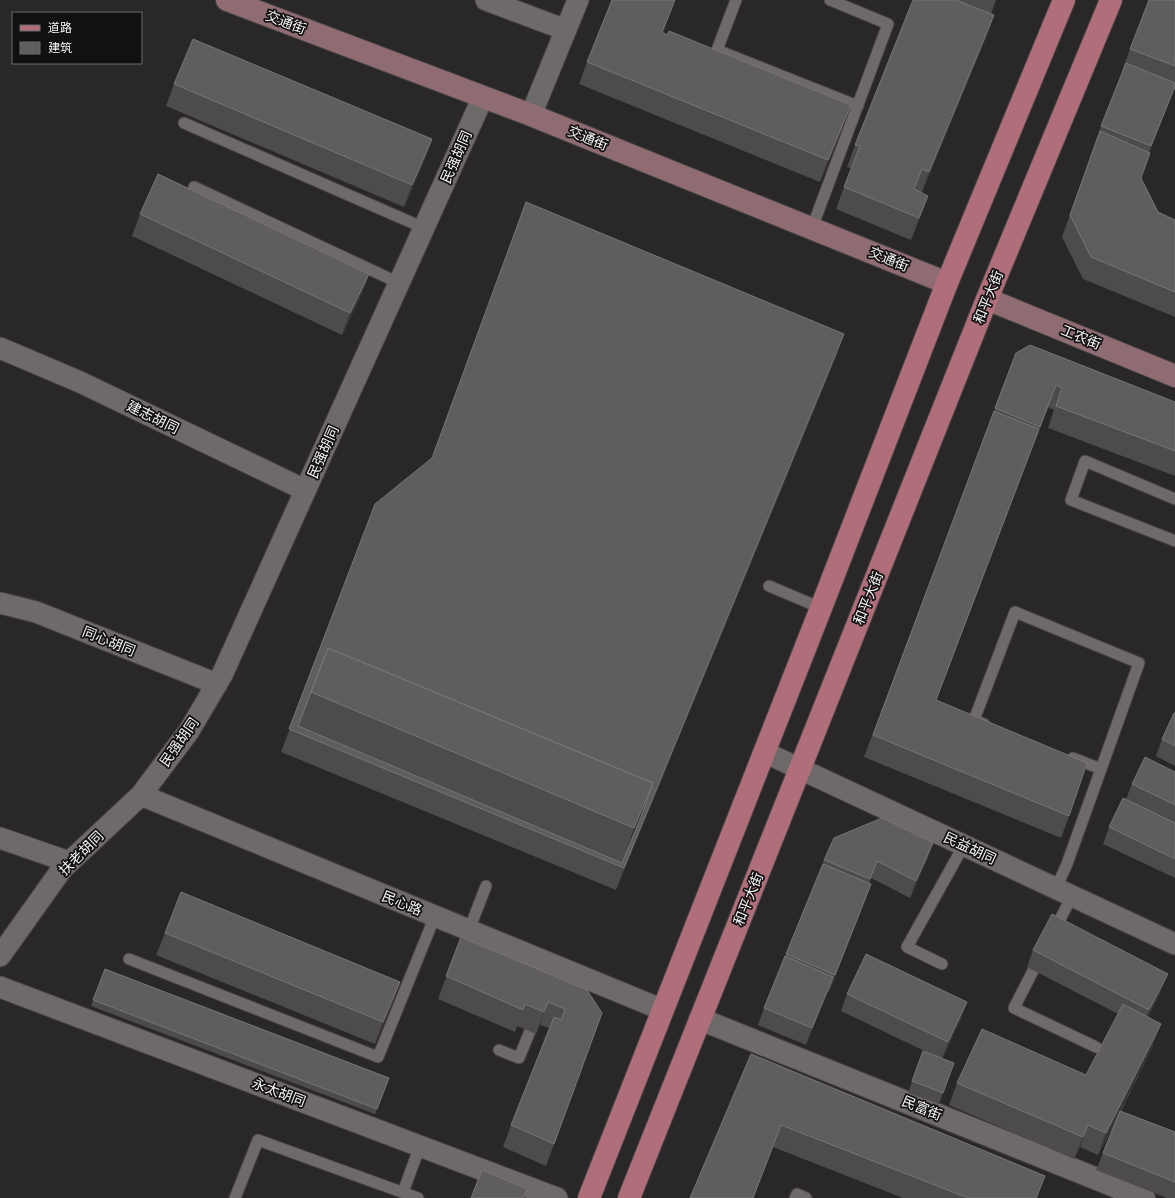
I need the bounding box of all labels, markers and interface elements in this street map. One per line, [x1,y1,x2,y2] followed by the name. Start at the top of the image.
[263,6,309,38] street label: 交通街
[12,12,142,64] legend
[48,20,72,36] text: 道路
[48,40,72,56] text: 建筑
[565,122,611,154] street label: 交通街
[436,128,476,186] street label: 民强胡同
[866,243,912,275] street label: 交通街
[969,268,1007,326] street label: 和平大街
[1058,321,1104,353] street label: 工农街
[124,397,182,437] street label: 建志胡同
[303,423,343,481] street label: 民强胡同
[849,569,887,627] street label: 和平大街
[80,622,138,660] street label: 同心胡同
[156,714,202,770] street label: 民强胡同
[55,827,107,879] street label: 扶老胡同
[941,828,999,868] street label: 民益胡同
[729,870,767,928] street label: 和平大街
[379,887,425,919] street label: 民心路
[250,1074,308,1110] street label: 永太胡同
[899,1092,945,1124] street label: 民富街

